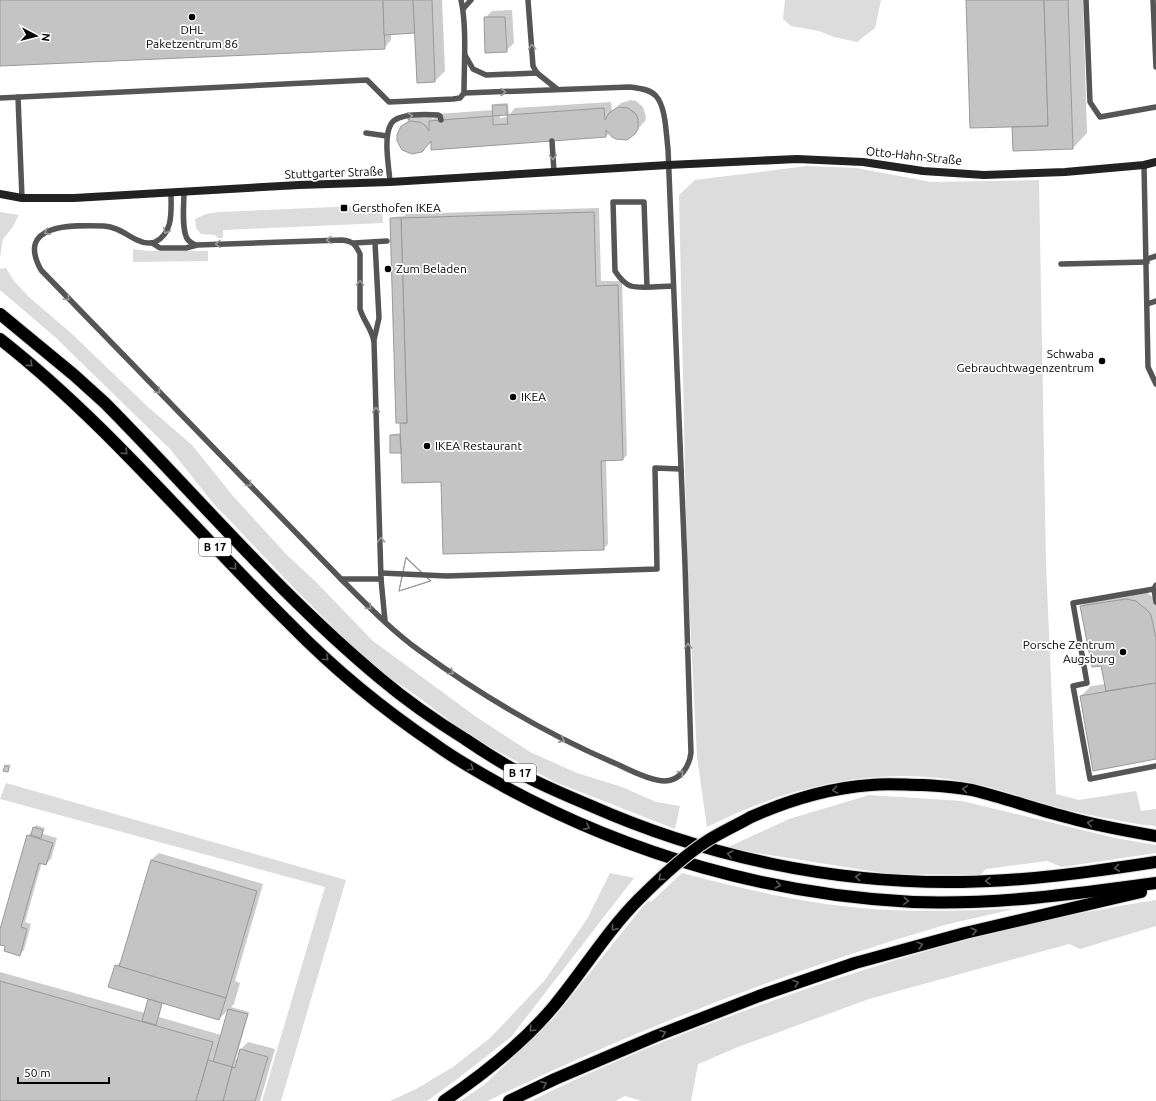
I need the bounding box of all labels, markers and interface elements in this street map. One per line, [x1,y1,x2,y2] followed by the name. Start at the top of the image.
[187,12,197,22] marker: DHL Paketzentrum 86
[16,16,56,56] north arrow
[146,23,238,50] place label: DHL Paketzentrum 86
[39,32,52,42] text: N
[527,44,536,50] one-way arrow
[500,87,506,96] one-way arrow
[407,112,413,121] one-way arrow
[865,144,963,167] street label: Otto-Hahn-Straße
[549,154,558,160] one-way arrow
[284,164,384,181] street label: Stuttgarter Straße
[352,201,441,214] place label: Gersthofen IKEA
[339,203,349,213] marker: Gersthofen IKEA
[44,227,51,234] one-way arrow
[163,227,171,234] one-way arrow
[326,236,332,245] one-way arrow
[215,240,221,249] one-way arrow
[396,262,467,275] place label: Zum Beladen
[383,264,393,274] marker: Zum Beladen
[355,280,364,286] one-way arrow
[63,293,70,301] one-way arrow
[956,347,1094,374] place label: Schwaba Gebrauchtwagenzentrum
[1097,356,1107,366] marker: Schwaba Gebrauchtwagenzentrum
[26,359,33,366] one-way arrow
[153,386,161,394] one-way arrow
[521,390,546,403] place label: IKEA
[508,392,518,402] marker: IKEA
[372,407,380,413] one-way arrow
[435,439,522,452] place label: IKEA Restaurant
[422,441,432,451] marker: IKEA Restaurant
[120,448,128,455] one-way arrow
[244,479,252,487] one-way arrow
[376,537,385,543] one-way arrow
[199,538,231,556] road number: B 17
[229,562,237,570] one-way arrow
[364,602,372,609] one-way arrow
[1023,638,1115,665] place label: Porsche Zentrum Augsburg
[683,643,692,649] one-way arrow
[1118,647,1128,657] marker: Porsche Zentrum Augsburg
[322,654,329,661] one-way arrow
[447,667,454,675] one-way arrow
[558,735,565,742] one-way arrow
[467,763,474,770] one-way arrow
[504,764,536,782] road number: B 17
[676,770,684,778] one-way arrow
[832,785,839,794] one-way arrow
[962,786,968,794] one-way arrow
[1087,820,1093,828] one-way arrow
[582,822,590,830] one-way arrow
[727,851,734,859] one-way arrow
[1114,863,1121,872] one-way arrow
[658,873,666,880] one-way arrow
[855,873,861,882] one-way arrow
[985,876,991,885] one-way arrow
[774,881,781,889] one-way arrow
[903,897,909,906] one-way arrow
[611,924,618,931] one-way arrow
[971,927,977,935] one-way arrow
[916,941,923,950] one-way arrow
[792,980,799,988] one-way arrow
[529,1024,537,1032] one-way arrow
[660,1029,667,1037] one-way arrow
[18,1059,109,1085] scale bar
[24,1066,51,1079] text: 50 m
[540,1081,547,1089] one-way arrow

